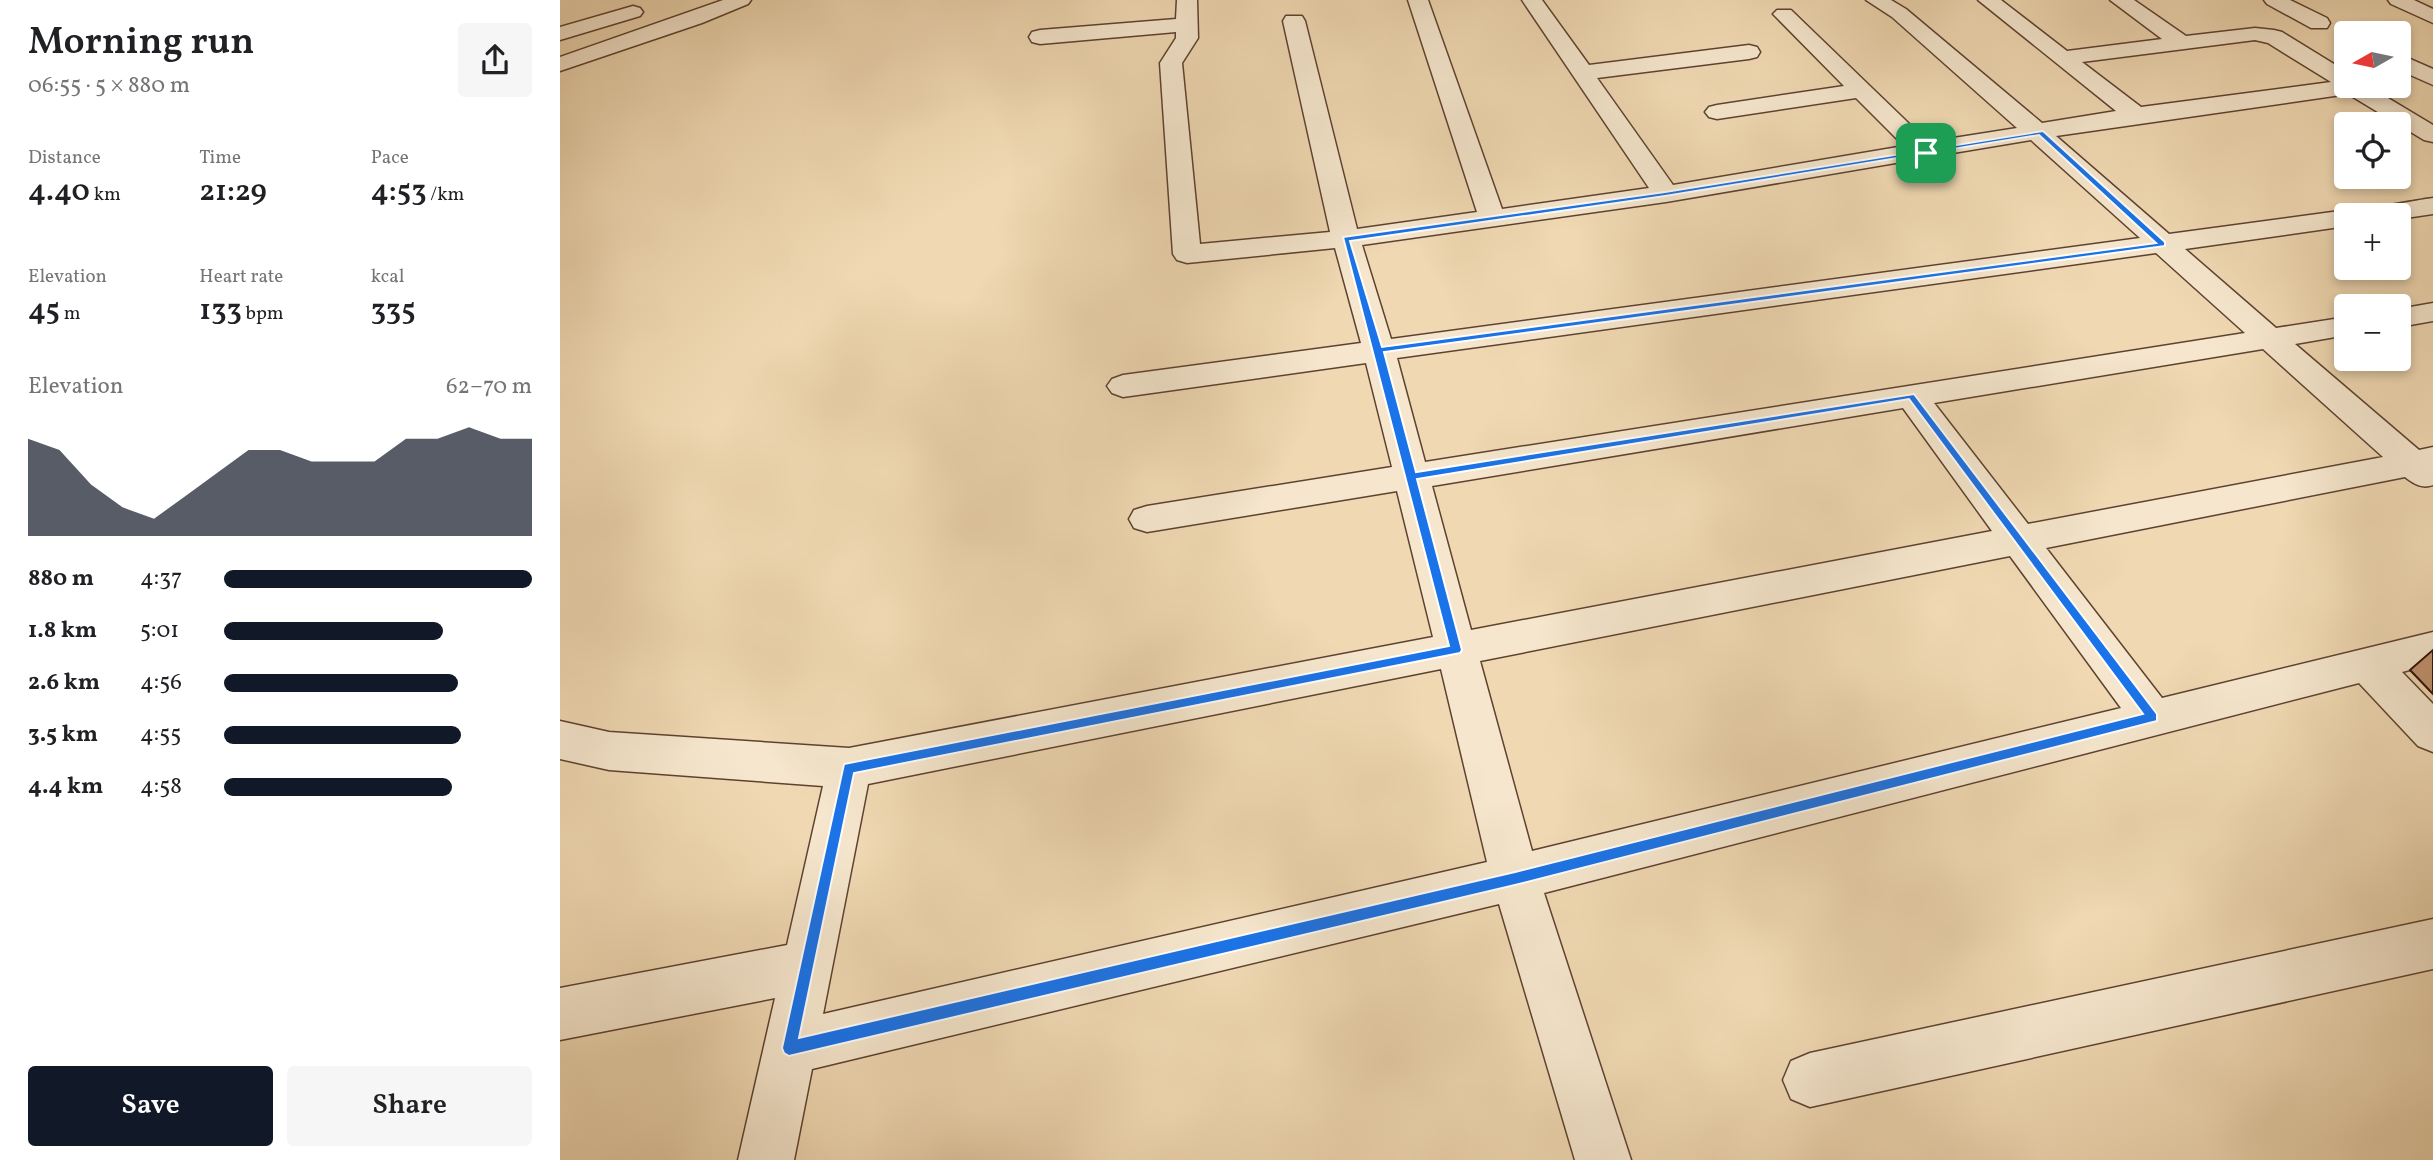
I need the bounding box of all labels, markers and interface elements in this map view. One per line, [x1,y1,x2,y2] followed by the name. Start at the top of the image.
[28,17,254,70] text: Morning run
[2334,21,2412,98] north arrow
[2334,21,2411,371] map controls
[458,23,532,97] button: share
[28,70,190,102] text: 06:55 · 5 × 880 m
[2334,112,2411,189] button: locate
[1896,123,1956,183] pin
[1907,134,1945,172] icon: arrive
[28,145,101,171] text: Distance
[199,145,241,171] text: Time
[371,145,409,171] text: Pace
[28,171,90,213] text: 4.40
[199,171,267,213] text: 21:29
[371,171,426,213] text: 4:53
[90,182,121,208] text: km
[426,182,464,208] text: /km
[2334,203,2411,280] button: +
[28,264,107,290] text: Elevation
[199,264,283,290] text: Heart rate
[371,264,404,290] text: kcal
[28,290,60,332] text: 45
[199,290,242,332] text: 133
[371,290,416,332] text: 335
[2334,294,2411,371] button: −
[60,301,81,327] text: m
[242,301,284,327] text: bpm
[28,371,124,403] text: Elevation
[446,371,532,403] text: 62–70 m
[28,563,94,595] text: 880 m
[140,563,182,595] text: 4:37
[28,615,97,647] text: 1.8 km
[140,615,179,647] text: 5:01
[28,667,100,699] text: 2.6 km
[140,667,182,699] text: 4:56
[28,719,98,751] text: 3.5 km
[140,719,181,751] text: 4:55
[28,771,103,803] text: 4.4 km
[140,771,182,803] text: 4:58
[28,1066,273,1146] button: Save
[287,1066,532,1146] button: Share

